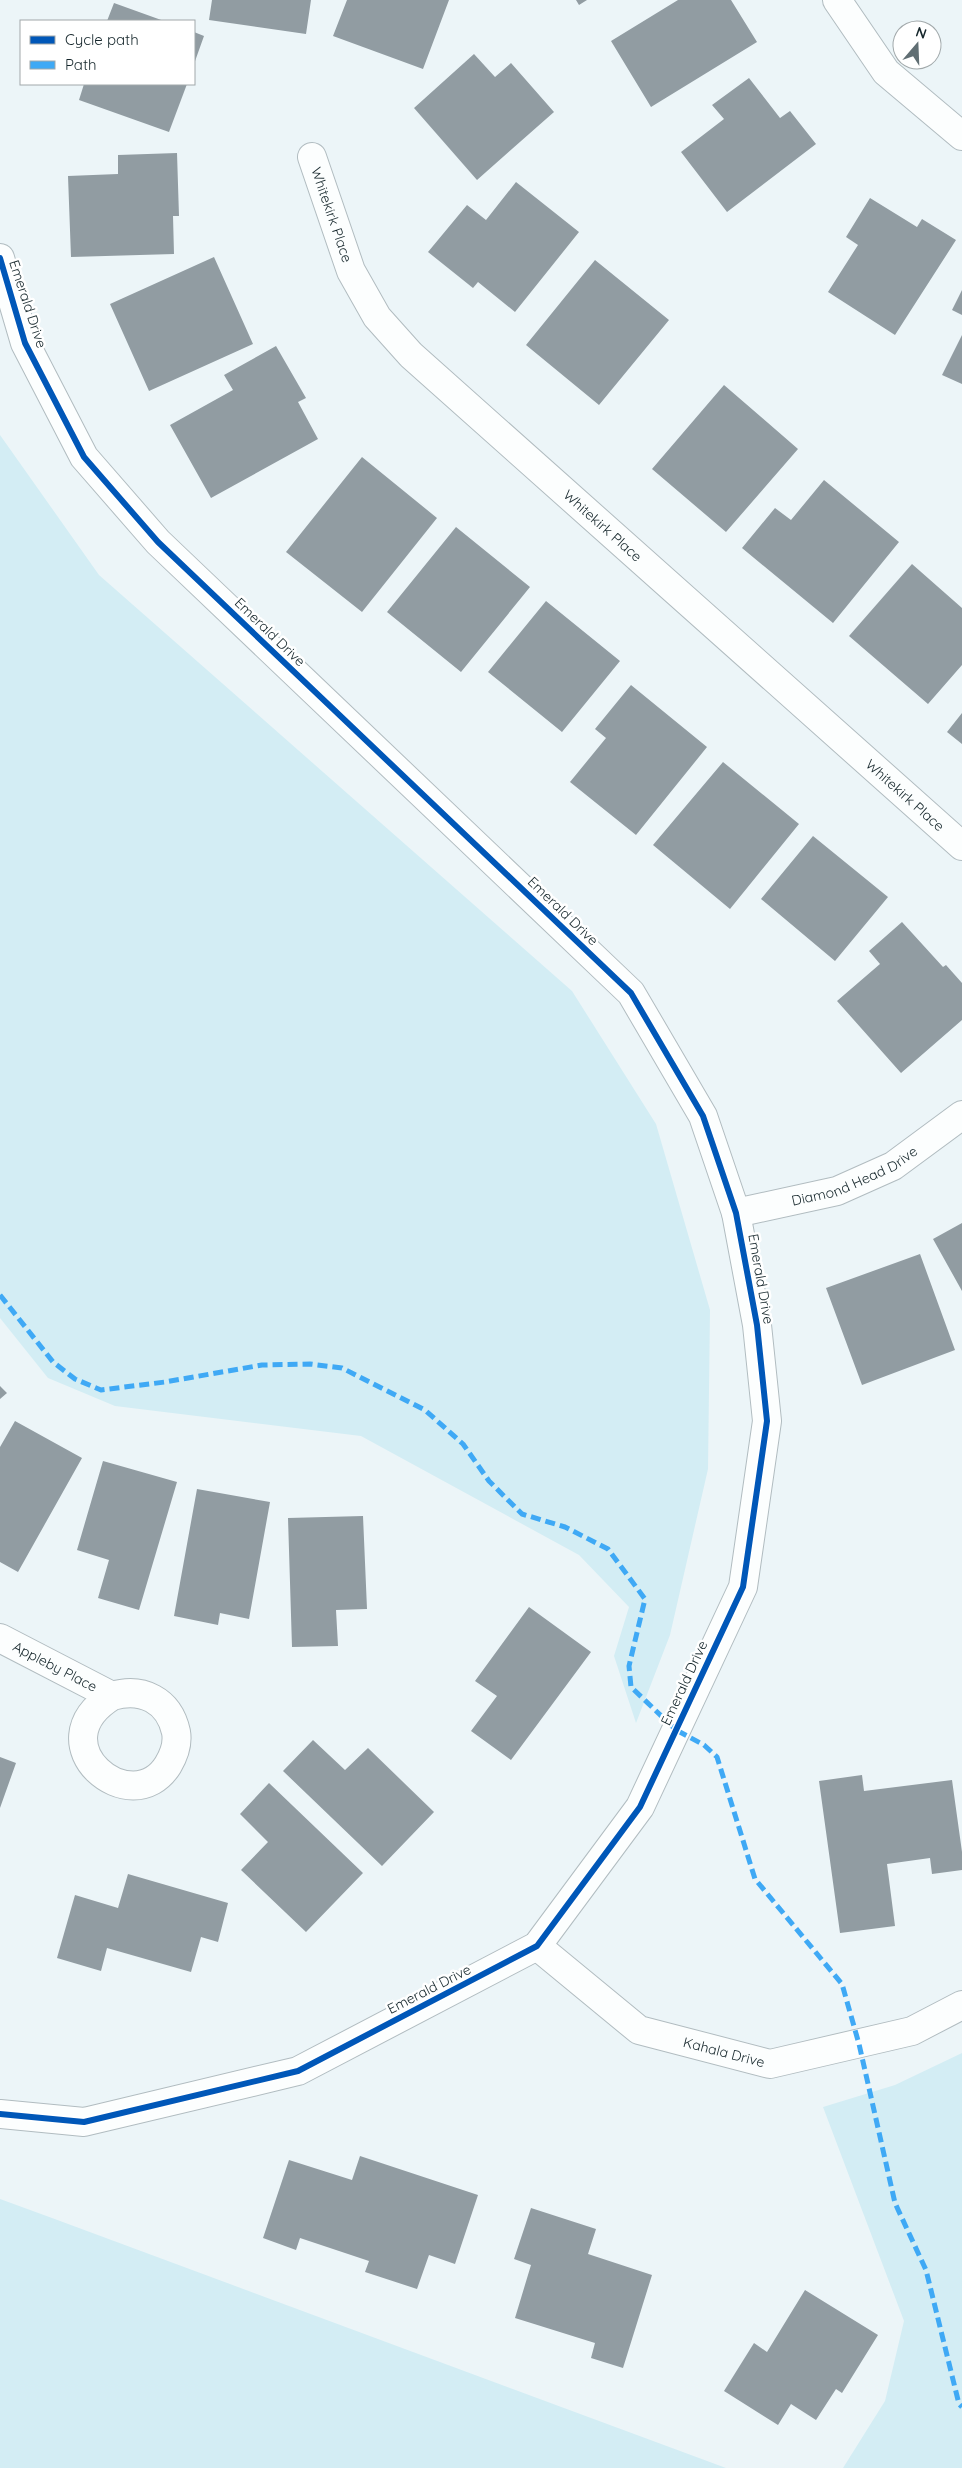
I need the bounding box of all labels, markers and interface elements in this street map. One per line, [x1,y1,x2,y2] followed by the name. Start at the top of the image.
[20,20,195,85] legend
[892,20,942,70] north arrow
[913,23,929,43] text: N
[65,30,139,49] text: Cycle path
[65,55,97,74] text: Path
[307,165,356,265] street label: Whitekirk Place
[5,258,51,350] street label: Emerald Drive
[559,486,646,566] street label: Whitekirk Place
[231,594,309,670] street label: Emerald Drive
[862,755,948,835] street label: Whitekirk Place
[524,873,602,949] street label: Emerald Drive
[790,1142,921,1210] street label: Diamond Head Drive
[744,1232,778,1326] street label: Emerald Drive
[10,1637,100,1696] street label: Appleby Place
[657,1638,712,1728] street label: Emerald Drive
[384,1960,474,2018] street label: Emerald Drive
[681,2033,767,2071] street label: Kahala Drive

